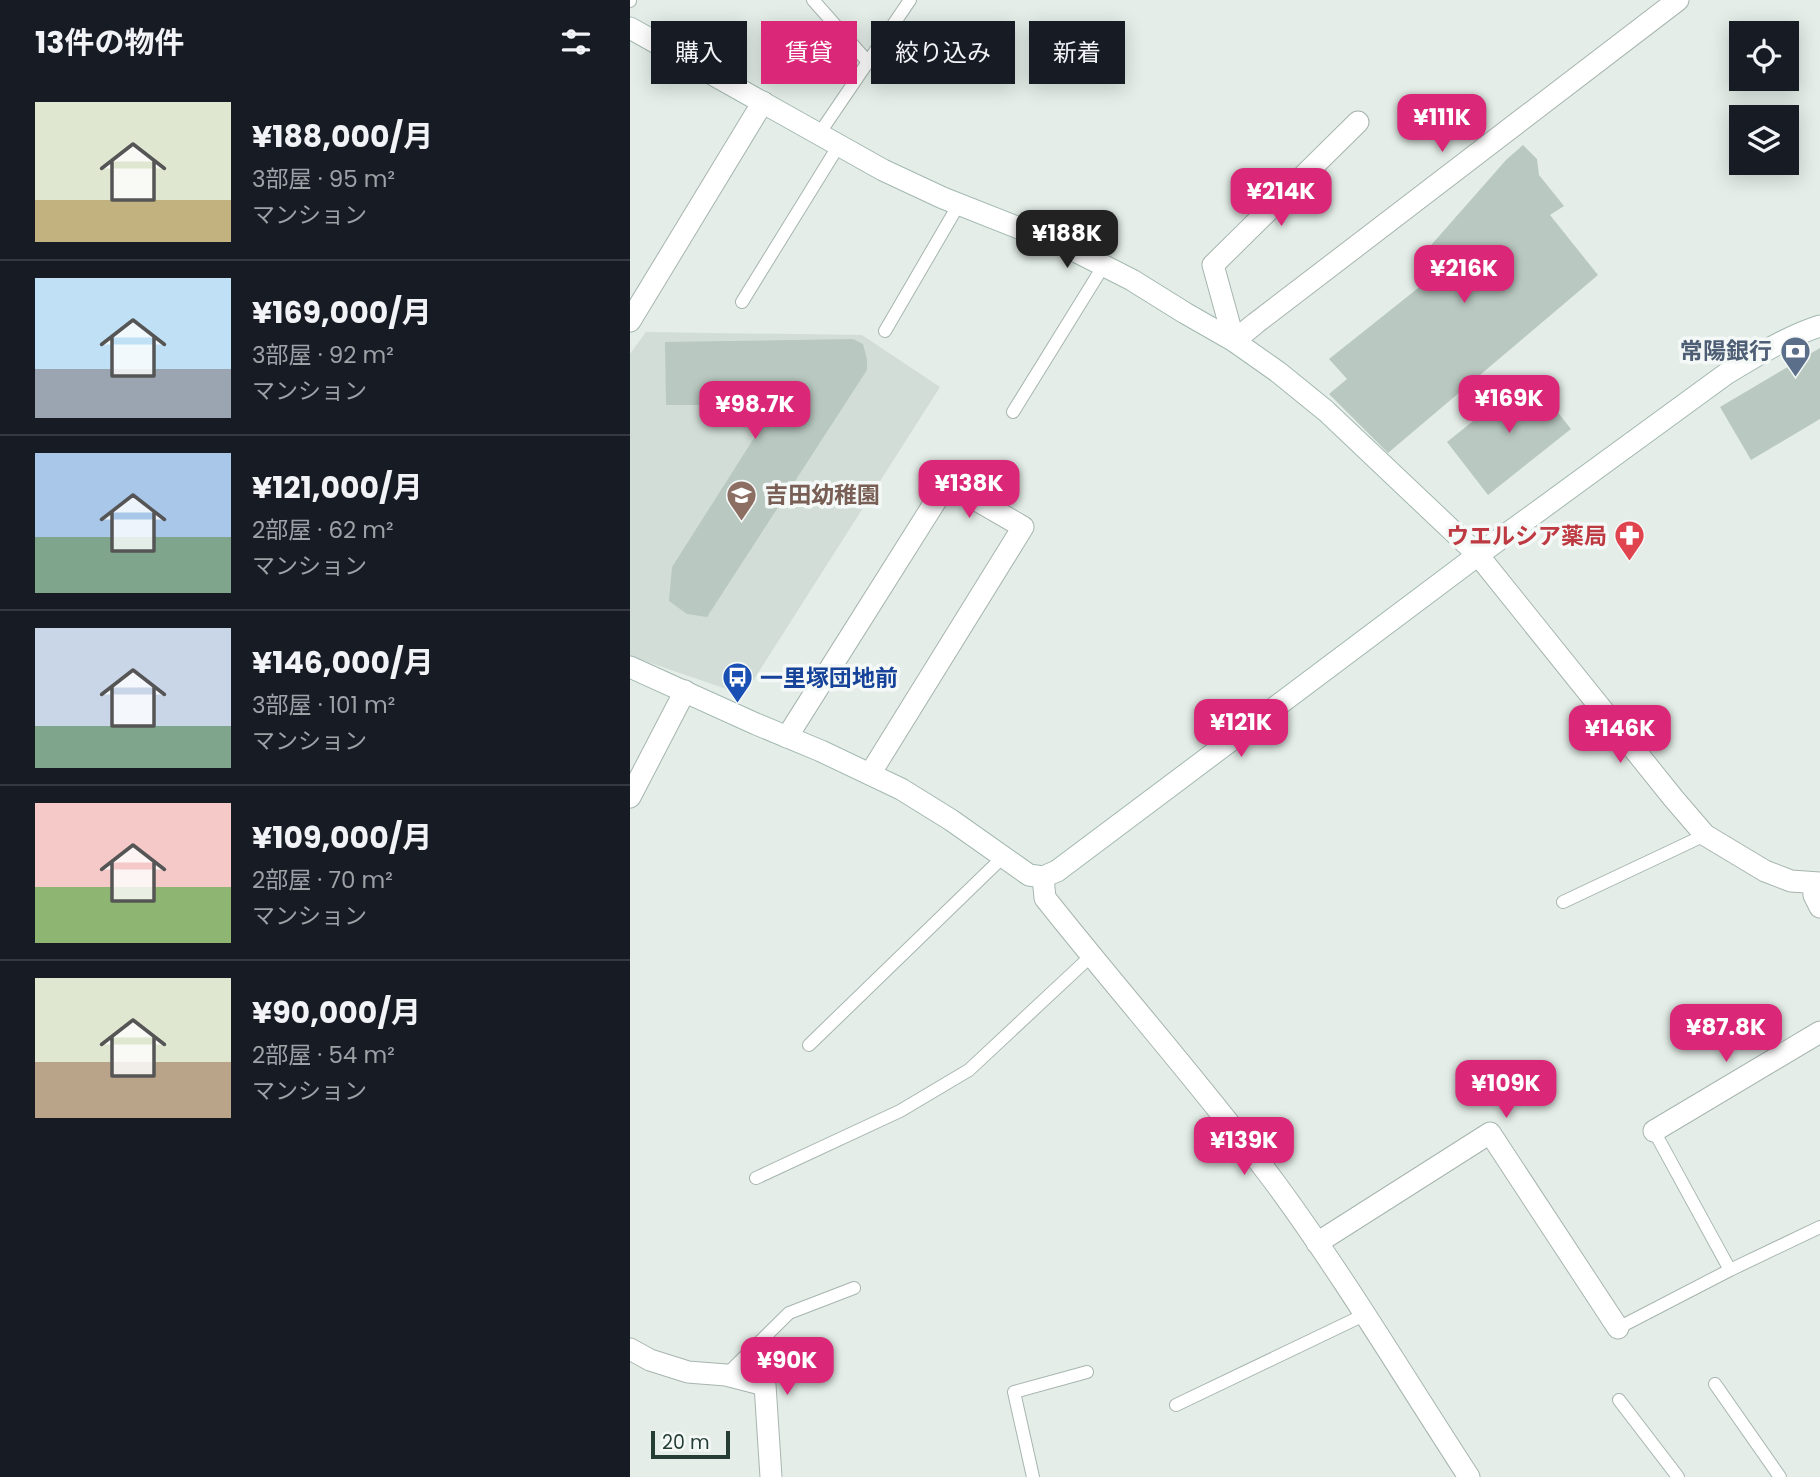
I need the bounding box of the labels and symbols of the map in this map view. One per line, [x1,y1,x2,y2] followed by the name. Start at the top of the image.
[1393,94,1491,154] pin: ¥111K
[1232,168,1330,228] pin: ¥214K
[1018,210,1116,270] pin: ¥188K
[1415,246,1513,305] pin: ¥216K
[1778,334,1812,378] bank icon: 常陽銀行
[1680,335,1772,367] place label: 常陽銀行
[1460,376,1558,435] pin: ¥169K
[698,382,812,441] pin: ¥98.7K
[920,461,1018,520] pin: ¥138K
[725,478,759,522] school or university icon: 吉田幼稚園
[765,479,880,511] place label: 吉田幼稚園
[1613,519,1647,563] pharmacy icon: ウエルシア薬局
[1446,520,1607,552] place label: ウエルシア薬局
[720,661,754,705] bus stop icon: 一里塚団地前
[760,662,898,694] place label: 一里塚団地前
[1192,700,1290,759] pin: ¥121K
[1571,706,1669,765] pin: ¥146K
[1669,1004,1783,1064] pin: ¥87.8K
[1457,1060,1555,1120] pin: ¥109K
[1195,1118,1293,1177] pin: ¥139K
[746,1338,828,1397] pin: ¥90K
[651,1428,730,1460] scale bar

